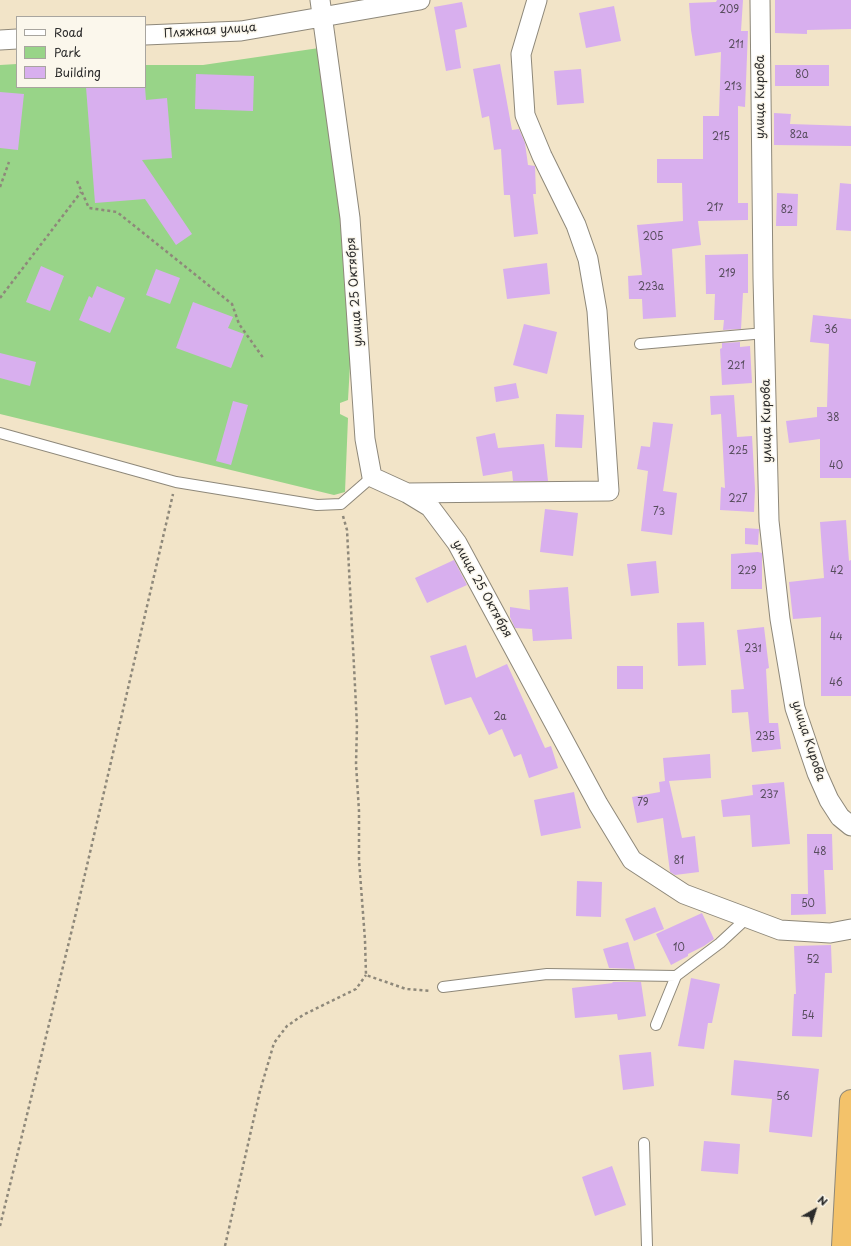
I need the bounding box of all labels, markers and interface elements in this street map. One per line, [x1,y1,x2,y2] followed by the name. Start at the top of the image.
[719,4,739,16] house number: 209
[16,16,146,88] legend
[163,21,257,41] street label: Пляжная улица
[54,23,83,41] text: Road
[728,39,744,51] house number: 211
[54,43,81,61] text: Park
[754,55,768,139] street label: улица Кирова
[54,63,101,81] text: Building
[795,69,809,81] house number: 80
[724,81,742,93] house number: 213
[790,129,808,141] house number: 82а
[712,131,730,143] house number: 215
[707,202,723,214] house number: 217
[781,204,793,216] house number: 82
[643,231,663,243] house number: 205
[344,237,366,347] street label: улица 25 Октября
[718,268,736,280] house number: 219
[638,281,664,293] house number: 223а
[824,324,838,336] house number: 36
[727,360,745,372] house number: 221
[759,379,775,463] street label: улица Кирова
[827,412,839,424] house number: 38
[728,445,748,457] house number: 225
[829,460,843,472] house number: 40
[729,493,747,505] house number: 227
[653,506,665,518] house number: 73
[449,538,515,640] street label: улица 25 Октября
[737,565,757,577] house number: 229
[830,565,844,577] house number: 42
[829,631,843,643] house number: 44
[744,643,762,655] house number: 231
[829,677,843,689] house number: 46
[788,699,828,783] street label: улица Кирова
[493,711,507,723] house number: 2а
[755,731,775,743] house number: 235
[760,789,778,801] house number: 237
[637,797,649,809] house number: 79
[814,846,826,858] house number: 48
[674,855,684,867] house number: 81
[801,898,815,910] house number: 50
[673,942,685,954] house number: 10
[806,954,820,966] house number: 52
[801,1010,815,1022] house number: 54
[776,1091,790,1103] house number: 56
[795,1190,835,1230] north arrow
[814,1191,832,1210] text: N

